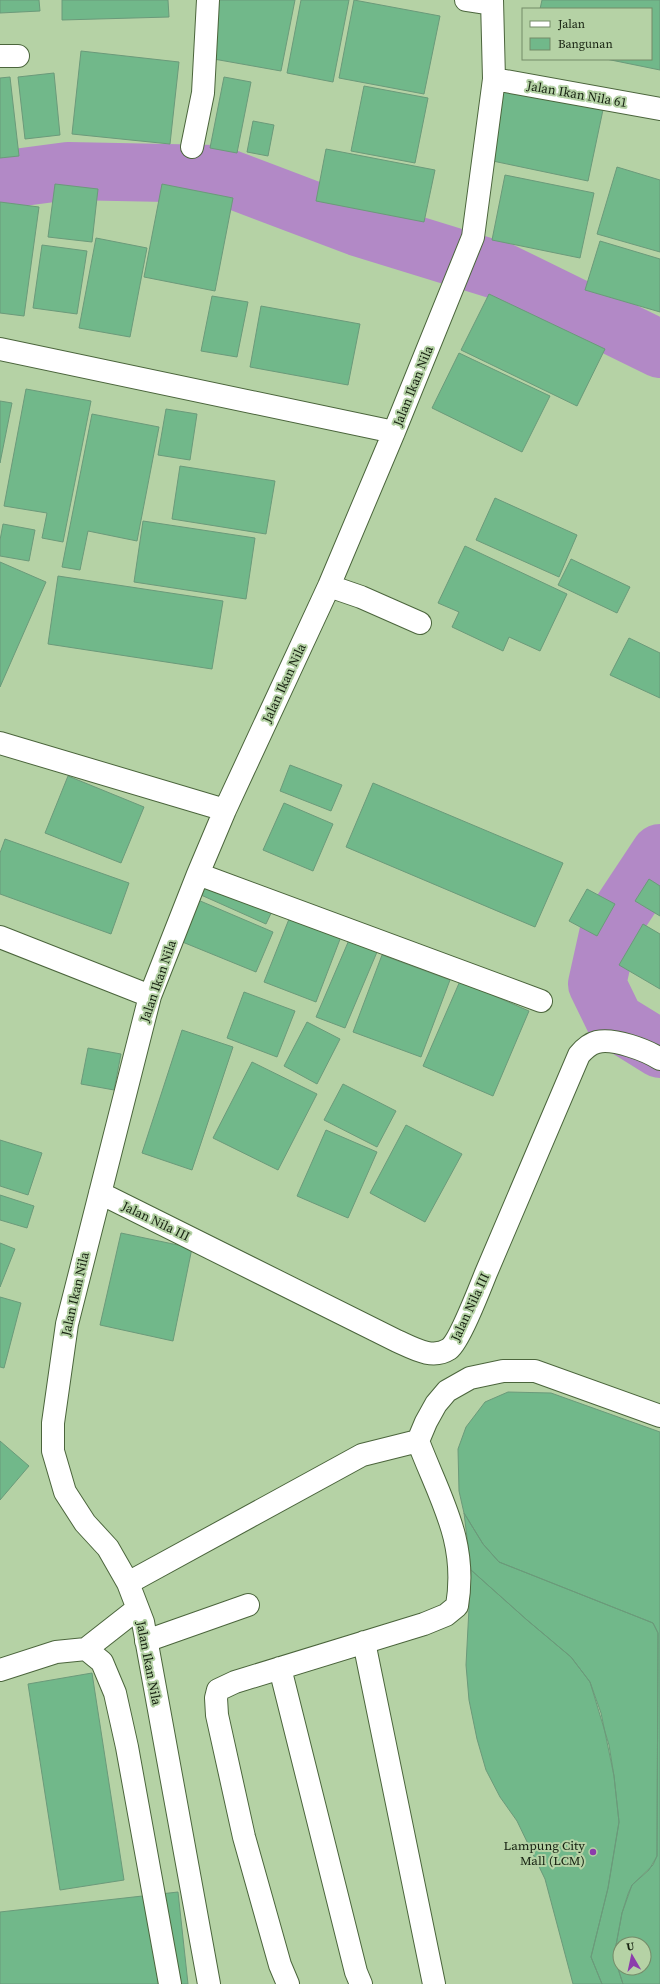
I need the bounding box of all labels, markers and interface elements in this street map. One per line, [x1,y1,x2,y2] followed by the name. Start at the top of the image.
[522,8,652,60] legend
[557,16,585,32] text: Jalan
[558,36,613,52] text: Bangunan
[525,77,628,111] street label: Jalan Ikan Nila 61
[389,343,437,430] street label: Jalan Ikan Nila
[258,640,310,726] street label: Jalan Ikan Nila
[136,937,180,1025] street label: Jalan Ikan Nila
[118,1197,193,1245] street label: Jalan Nila III
[57,1250,93,1339] street label: Jalan Ikan Nila
[446,1270,493,1345] street label: Jalan Nila III
[132,1618,166,1707] street label: Jalan Ikan Nila
[504,1837,585,1869] place label: Lampung City Mall (LCM)
[588,1847,598,1857] marker: Lampung City Mall (LCM)
[612,1936,652,1976] north arrow
[625,1939,636,1955] text: U

